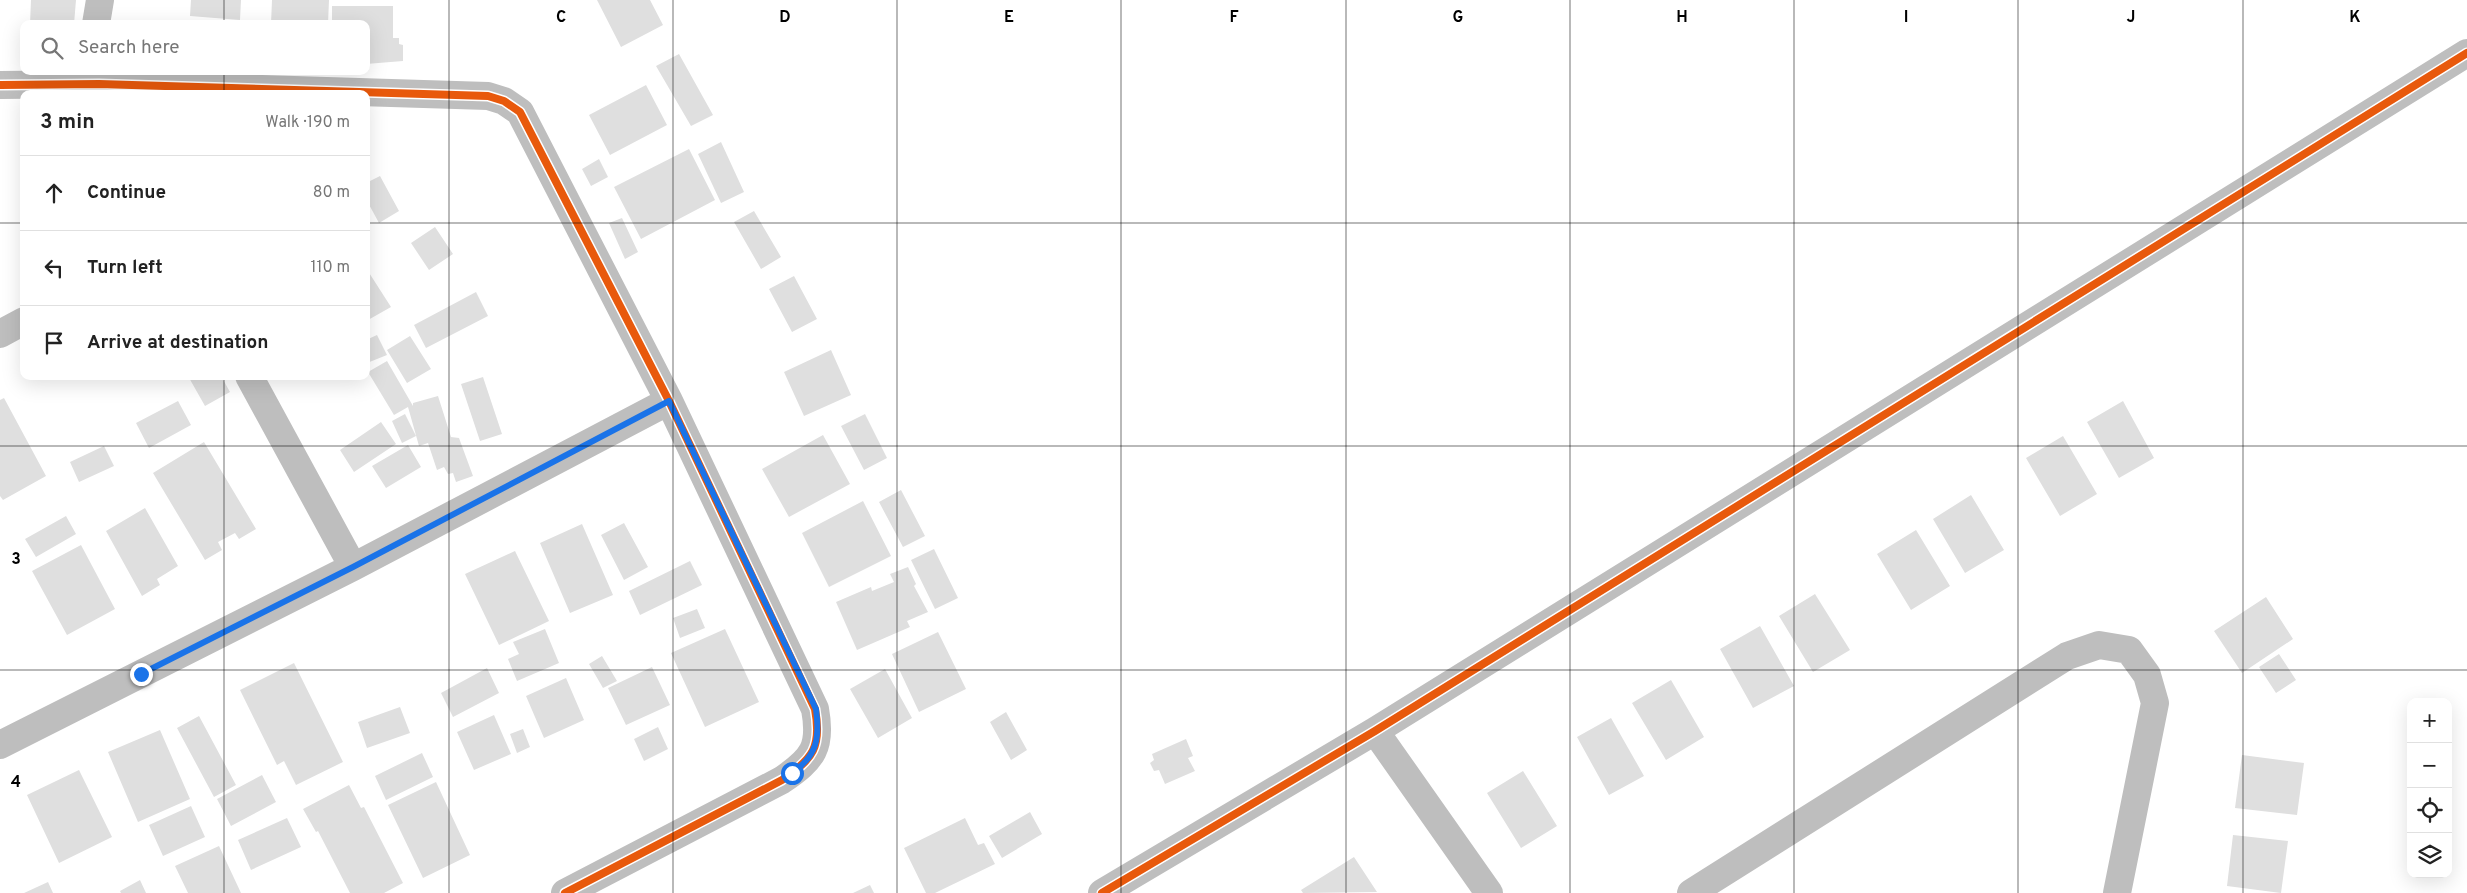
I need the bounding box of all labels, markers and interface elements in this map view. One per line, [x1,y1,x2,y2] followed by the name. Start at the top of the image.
[556,8,566,28] text: C
[779,8,791,28] text: D
[1004,8,1014,28] text: E
[1229,8,1239,28] text: F
[1453,8,1463,28] text: G
[1676,8,1688,28] text: H
[1904,8,1908,28] text: I
[2127,8,2135,28] text: J
[2349,8,2361,28] text: K
[20,20,370,75] search box
[38,34,66,62] icon: search
[78,36,180,60] text: Search here
[40,109,95,136] text: 3 min
[265,113,350,133] text: Walk · 190 m
[40,179,68,207] icon: ahead
[87,181,166,205] text: Continue
[313,183,350,203] text: 80 m
[40,254,68,282] icon: left
[87,256,163,280] text: Turn left
[310,258,350,278] text: 110 m
[40,329,68,357] icon: arrive
[87,331,268,355] text: Arrive at destination
[11,550,21,570] text: 3
[130,663,153,686] route end
[2407,698,2452,878] map controls
[2407,698,2452,743] button: +
[2407,743,2452,788] button: −
[781,762,804,785] route start
[11,773,21,793] text: 4
[2407,788,2452,833] button: locate
[2407,833,2452,878] button: layers

